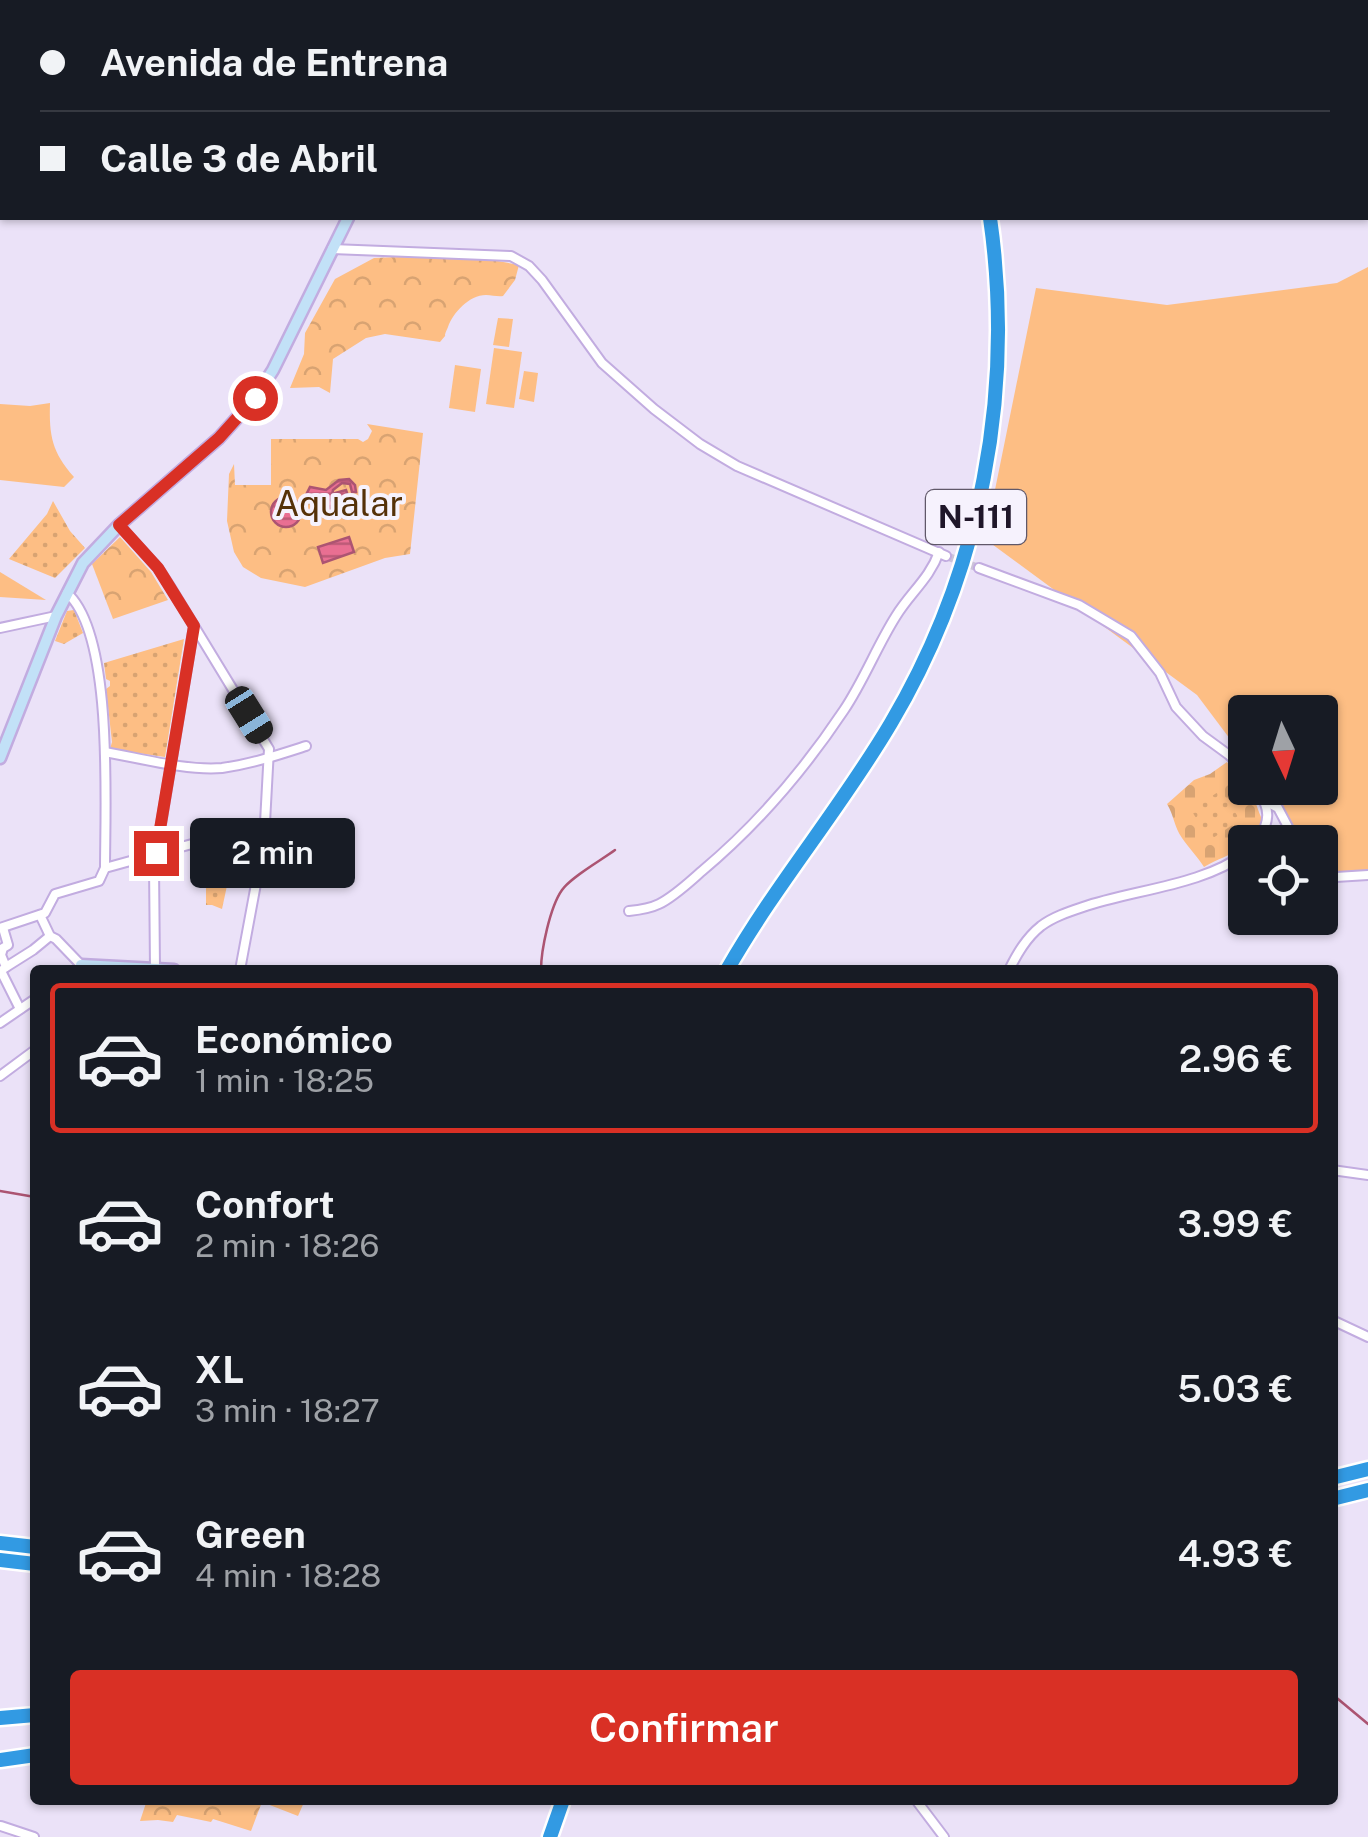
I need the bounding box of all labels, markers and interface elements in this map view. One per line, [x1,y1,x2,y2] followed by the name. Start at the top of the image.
[100,40,448,85] text: Avenida de Entrena
[100,136,378,181] text: Calle 3 de Abril
[233,376,278,421] route start
[275,483,403,524] park label: Aqualar
[926,490,1026,544] road number: N-111
[220,682,278,748] car
[1228,695,1338,805] north arrow
[1228,695,1338,935] map controls
[191,818,356,888] callout: 2 min
[1228,825,1338,935] button: locate
[134,831,179,876] route end
[231,834,314,871] text: 2 min
[75,1013,165,1103] icon: car
[195,1017,393,1062] text: Económico
[1179,1036,1293,1081] text: 2.96 €
[195,1062,374,1099] text: 1 min · 18:25
[75,1178,165,1268] icon: car
[195,1182,335,1227] text: Confort
[1177,1201,1293,1246] text: 3.99 €
[195,1227,379,1264] text: 2 min · 18:26
[75,1343,165,1433] icon: car
[195,1347,244,1392] text: XL
[1177,1366,1293,1411] text: 5.03 €
[195,1392,380,1429] text: 3 min · 18:27
[75,1508,165,1598] icon: car
[195,1512,306,1557] text: Green
[1177,1531,1293,1576] text: 4.93 €
[195,1557,381,1594] text: 4 min · 18:28
[70,1670,1298,1785] button: Confirmar

